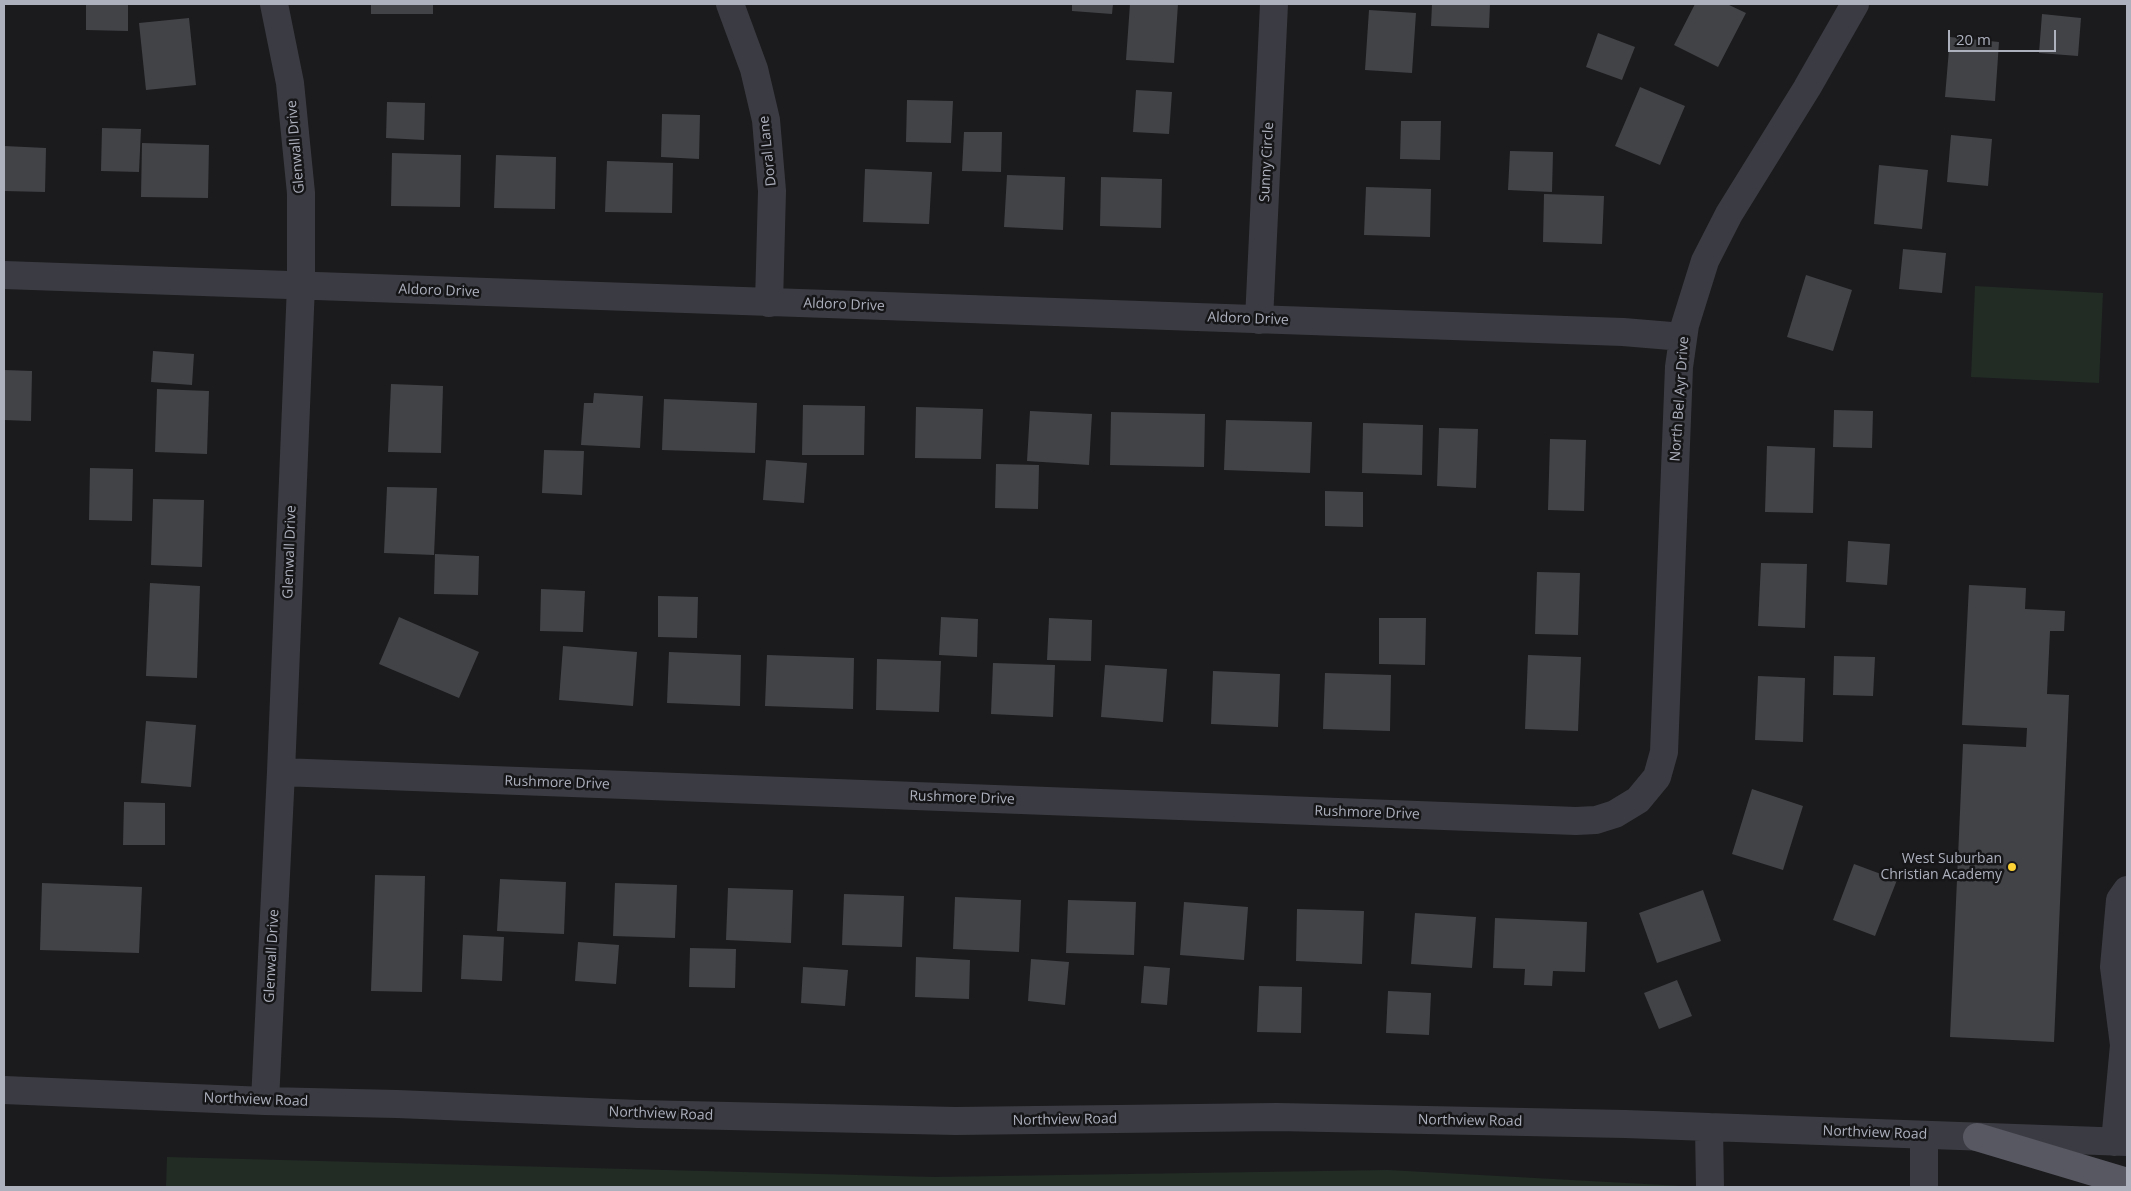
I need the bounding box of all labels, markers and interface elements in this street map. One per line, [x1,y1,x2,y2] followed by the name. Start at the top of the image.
[1951,20,2058,52] scale bar
[1956,29,1991,49] text: 20 m
[284,100,308,194] street label: Glenwall Drive
[756,115,780,187] street label: Doral Lane
[1257,121,1277,203] street label: Sunny Circle
[398,281,480,301] street label: Aldoro Drive
[803,295,885,315] street label: Aldoro Drive
[1207,309,1289,329] street label: Aldoro Drive
[1667,336,1693,462] street label: North Bel Ayr Drive
[280,505,300,599] street label: Glenwall Drive
[504,773,610,793] street label: Rushmore Drive
[909,788,1015,808] street label: Rushmore Drive
[1314,803,1420,823] street label: Rushmore Drive
[1880,851,2002,884] place label: West Suburban Christian Academy
[2006,861,2018,873] marker: West Suburban Christian Academy
[261,909,283,1003] street label: Glenwall Drive
[203,1090,309,1110] street label: Northview Road
[608,1104,714,1124] street label: Northview Road
[1013,1111,1117,1129] street label: Northview Road
[1418,1112,1522,1130] street label: Northview Road
[1822,1123,1928,1143] street label: Northview Road

